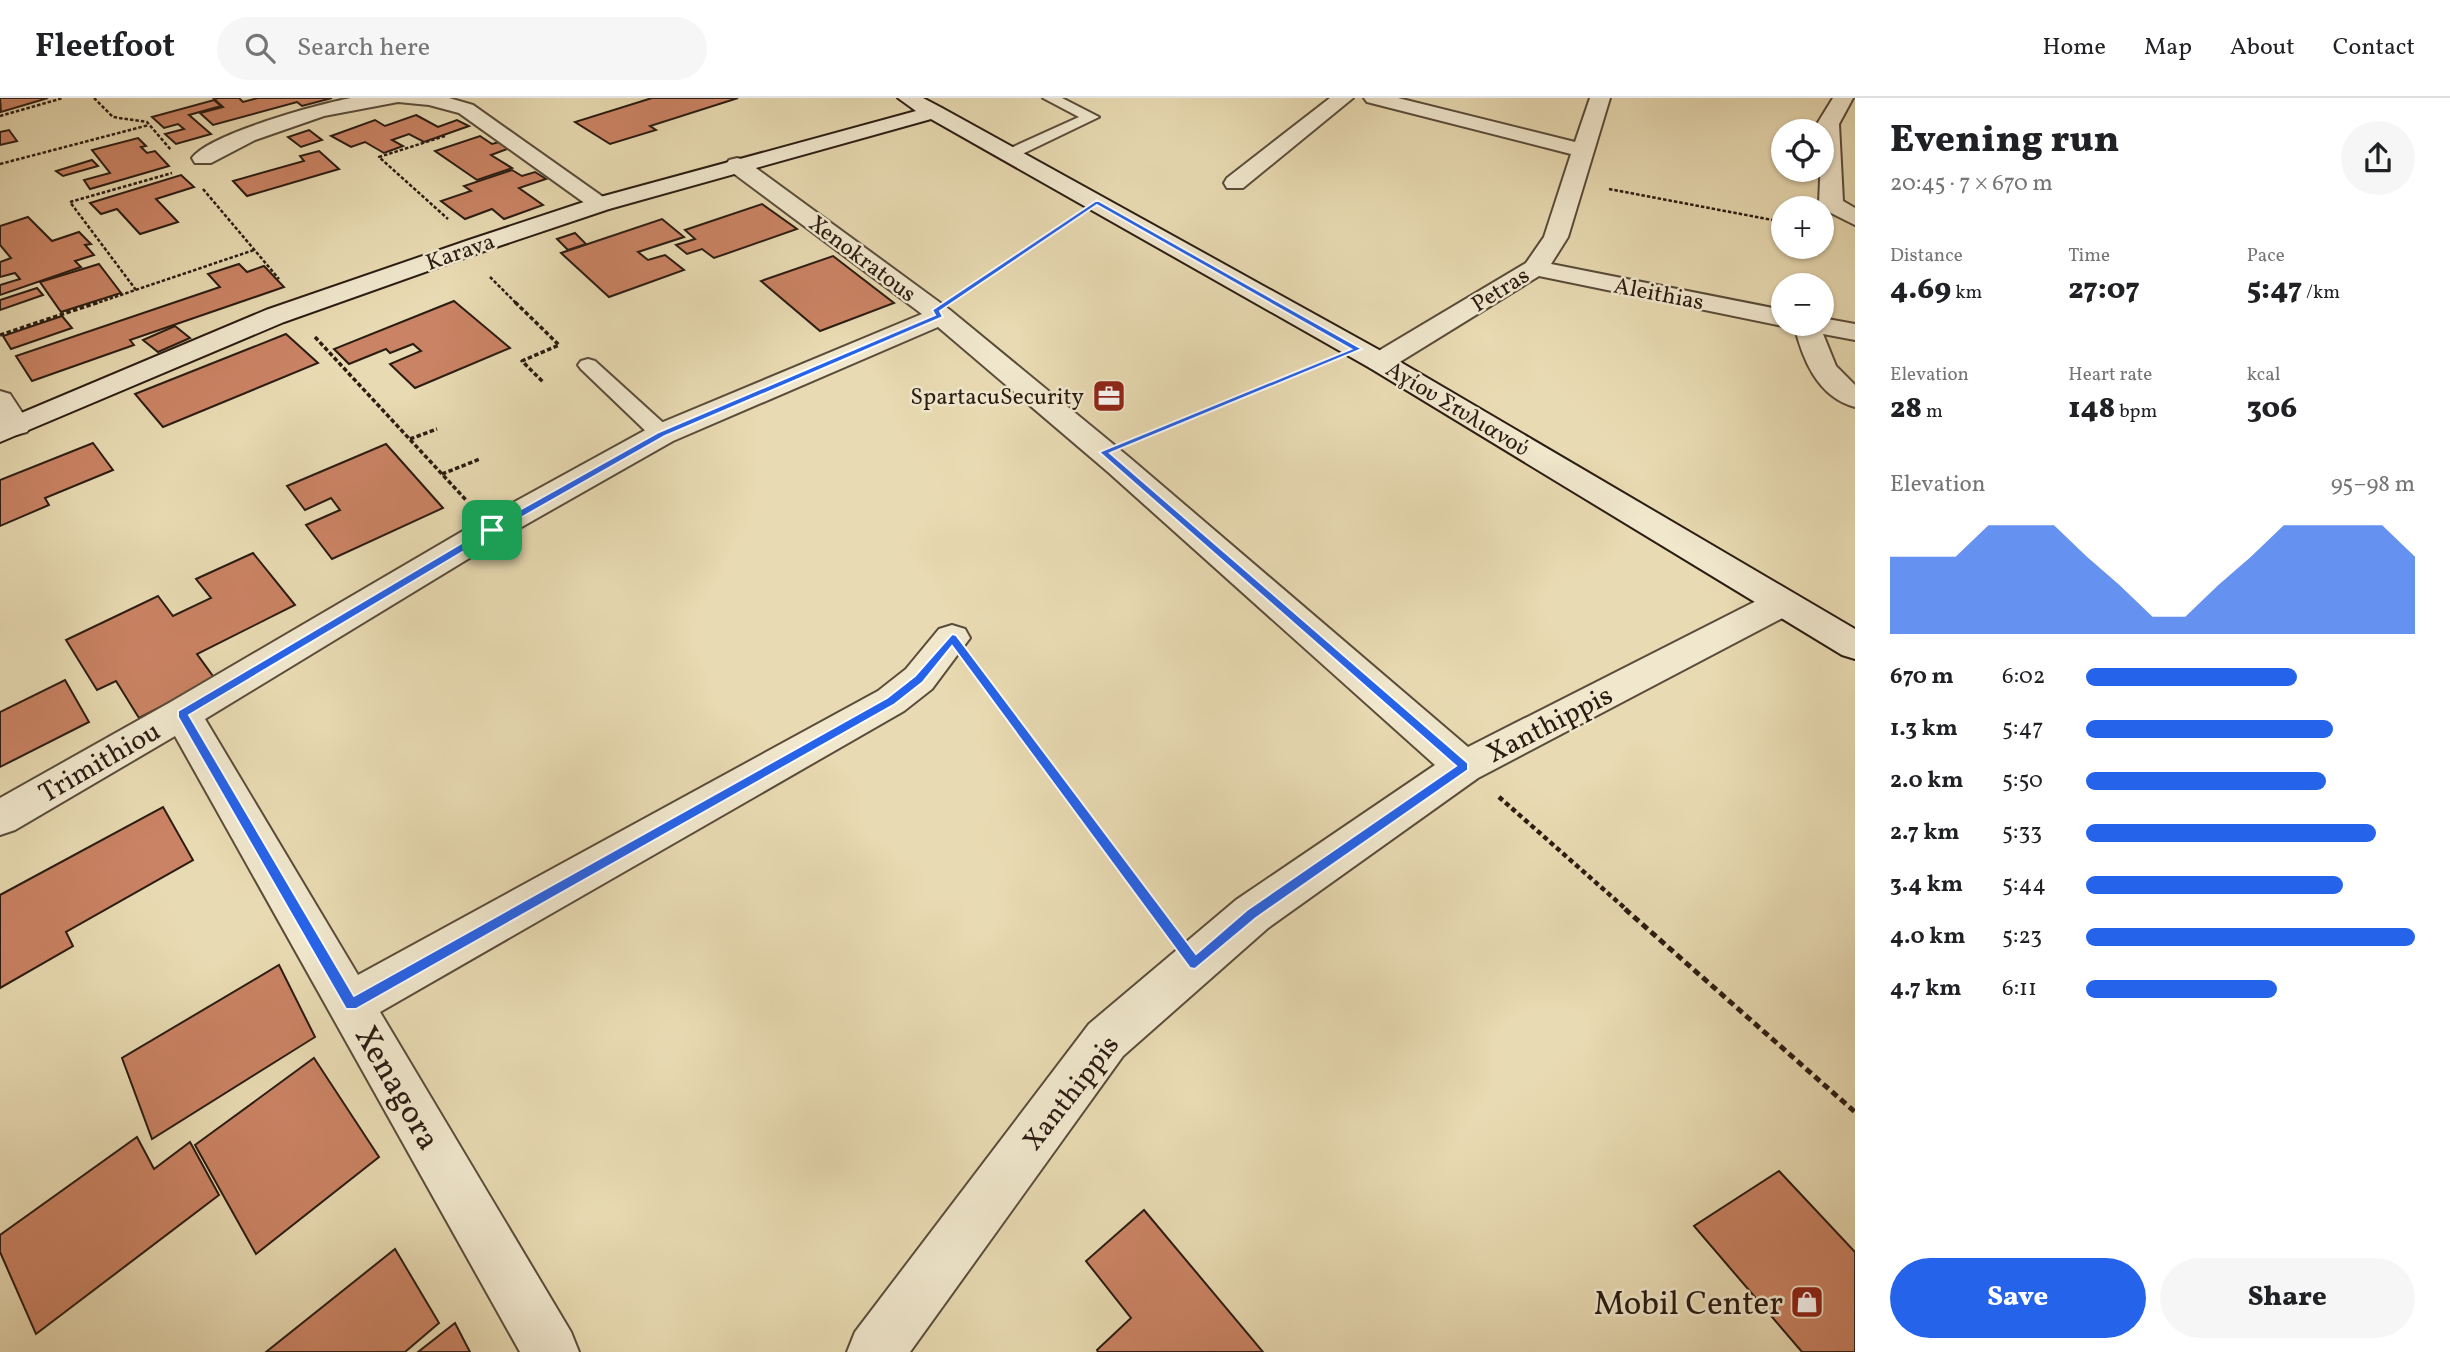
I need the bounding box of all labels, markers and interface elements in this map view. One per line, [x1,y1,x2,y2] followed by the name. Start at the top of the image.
[217,17,707,80] search box
[35,25,175,71] text: Fleetfoot
[241,29,279,67] icon: search
[297,30,430,66] text: Search here
[2042,31,2106,65] text: Home
[2144,31,2192,65] text: Map
[2230,31,2295,65] text: About
[2333,31,2415,65] text: Contact
[1890,115,2120,168] text: Evening run
[1771,119,1834,336] map controls
[1771,119,1834,182] button: locate
[2341,121,2415,195] button: share
[1890,168,2053,200] text: 20:45 · 7 × 670 m
[1771,196,1834,259] button: +
[801,209,922,311] street label: Xenokratous
[422,226,499,280] street label: Karava
[1890,243,1963,269] text: Distance
[2068,243,2110,269] text: Time
[2247,243,2285,269] text: Pace
[1466,260,1536,321] street label: Petras
[1890,269,1951,311] text: 4.69
[2068,269,2140,311] text: 27:07
[2247,269,2302,311] text: 5:47
[1611,271,1706,319] street label: Aleithias
[1771,273,1834,336] button: −
[1951,280,1982,306] text: km
[2302,280,2340,306] text: /km
[1379,354,1535,465] street label: Αγίου Στυλιανού
[1890,362,1969,388] text: Elevation
[2068,362,2152,388] text: Heart rate
[2247,362,2280,388] text: kcal
[1090,377,1128,415] office icon: SpartacuSecurity
[910,382,1085,414] place label: SpartacuSecurity
[1890,388,1922,430] text: 28
[2068,388,2115,430] text: 148
[2247,388,2297,430] text: 306
[1922,399,1943,425] text: m
[2115,399,2157,425] text: bpm
[1890,469,1986,501] text: Elevation
[2331,469,2415,501] text: 95–98 m
[462,500,522,560] pin
[473,511,511,549] icon: arrive
[1890,661,1954,693] text: 670 m
[2002,661,2045,693] text: 6:02
[1480,677,1620,774] street label: Xanthippis
[32,713,168,814] street label: Trimithiou
[1890,713,1958,745] text: 1.3 km
[2002,713,2043,745] text: 5:47
[1890,765,1963,797] text: 2.0 km
[2002,765,2043,797] text: 5:50
[1890,817,1960,849] text: 2.7 km
[2002,817,2042,849] text: 5:33
[1890,869,1963,901] text: 3.4 km
[2002,869,2046,901] text: 5:44
[1890,921,1965,953] text: 4.0 km
[2002,921,2042,953] text: 5:23
[1890,973,1962,1005] text: 4.7 km
[2002,973,2037,1005] text: 6:11
[341,1018,450,1160] street label: Xenagora
[1014,1028,1129,1159] street label: Xanthippis
[1890,1258,2146,1338] button: Save
[2160,1258,2415,1338] button: Share
[1594,1283,1783,1329] place label: Mobil Center
[1788,1283,1826,1321] shop icon: Mobil Center

